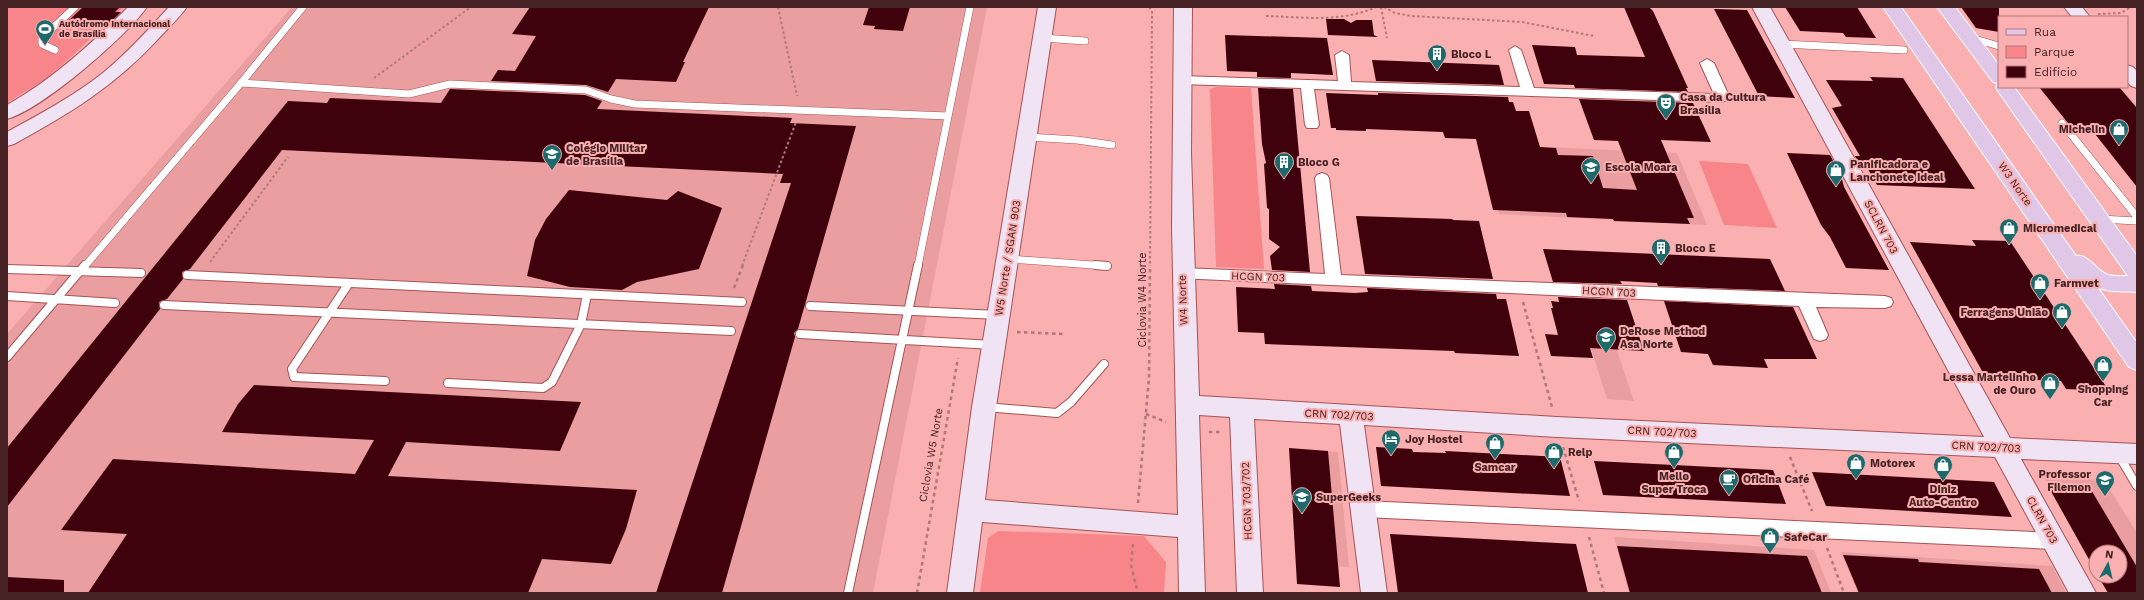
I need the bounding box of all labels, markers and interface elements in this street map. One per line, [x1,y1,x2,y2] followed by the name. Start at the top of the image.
[1998,16,2128,88] legend
[34,18,56,46] sports icon: Autódromo Internacional de Brasília
[59,19,170,39] place label: Autódromo Internacional de Brasília
[2034,25,2056,39] text: Rua
[1426,43,1448,71] building icon: Bloco L
[2034,45,2075,59] text: Parque
[1451,48,1492,61] place label: Bloco L
[2034,65,2077,79] text: Edifício
[1680,91,1766,117] place label: Casa da Cultura Brasília
[1655,92,1677,120] theatre icon: Casa da Cultura Brasília
[2108,118,2130,146] shop icon: Michelin
[2059,123,2105,136] place label: Michelin
[566,142,645,168] place label: Colégio Militar de Brasília
[541,143,563,171] school or university icon: Colégio Militar de Brasília
[1273,151,1295,179] building icon: Bloco G
[1298,156,1340,169] place label: Bloco G
[1580,156,1602,184] school or university icon: Escola Moara
[1850,158,1944,184] place label: Panificadora e Lanchonete Ideal
[1825,159,1847,187] shop icon: Panificadora e Lanchonete Ideal
[1995,160,2035,208] street label: W3 Norte
[1605,161,1678,174] place label: Escola Moara
[1861,198,1901,256] street label: SCLRN 703
[992,199,1024,317] street label: W5 Norte / SGAN 903
[1998,217,2020,245] shop icon: Micromedical
[2023,222,2097,235] place label: Micromedical
[1650,237,1672,265] building icon: Bloco E
[1675,242,1716,255] place label: Bloco E
[1136,252,1149,348] street label: Ciclovia W4 Norte
[1231,270,1285,284] street label: HCGN 703
[2029,272,2051,300] shop icon: Farmvet
[1176,275,1190,325] street label: W4 Norte
[2054,277,2099,290] place label: Farmvet
[1582,284,1636,300] street label: HCGN 703
[2051,301,2073,329] shop icon: Ferragens União
[1961,306,2048,319] place label: Ferragens União
[1620,325,1705,351] place label: DeRose Method Asa Norte
[1595,326,1617,354] school or university icon: DeRose Method Asa Norte
[2092,354,2114,382] shop icon: Shopping Car
[1943,371,2036,397] place label: Lessa Martelinho de Ouro
[2039,372,2061,400] shop icon: Lessa Martelinho de Ouro
[2078,383,2129,409] place label: Shopping Car
[916,407,946,503] street label: Ciclovia W5 Norte
[1304,407,1374,423] street label: CRN 702/703
[1627,424,1697,440] street label: CRN 702/703
[1380,428,1402,456] hotel icon: Joy Hostel
[1484,432,1506,460] shop icon: Samcar
[1405,433,1463,446] place label: Joy Hostel
[1951,439,2021,455] street label: CRN 702/703
[1543,441,1565,469] shop icon: Relp
[1663,441,1685,469] shop icon: Mello Super Troca
[1568,446,1592,459] place label: Relp
[1845,452,1867,480] shop icon: Motorex
[1932,454,1954,482] shop icon: Diniz Auto-Centro
[1870,457,1916,470] place label: Motorex
[1474,461,1516,474] place label: Samcar
[1239,462,1255,540] street label: HCGN 703/702
[1718,468,1740,496] cafe icon: Oficina Café
[2039,468,2091,494] place label: Professor Filemon
[2094,469,2116,497] school or university icon: Professor Filemon
[1641,470,1707,496] place label: Mello Super Troca
[1743,473,1809,486] place label: Oficina Café
[1909,483,1977,509] place label: Diniz Auto-Centro
[1291,486,1313,514] school or university icon: SuperGeeks
[1316,491,1381,504] place label: SuperGeeks
[2024,494,2060,546] street label: CLRN 703
[1759,526,1781,554] shop icon: SafeCar
[1784,531,1827,544] place label: SafeCar
[2088,544,2128,584] north arrow
[2104,548,2114,562] text: N

